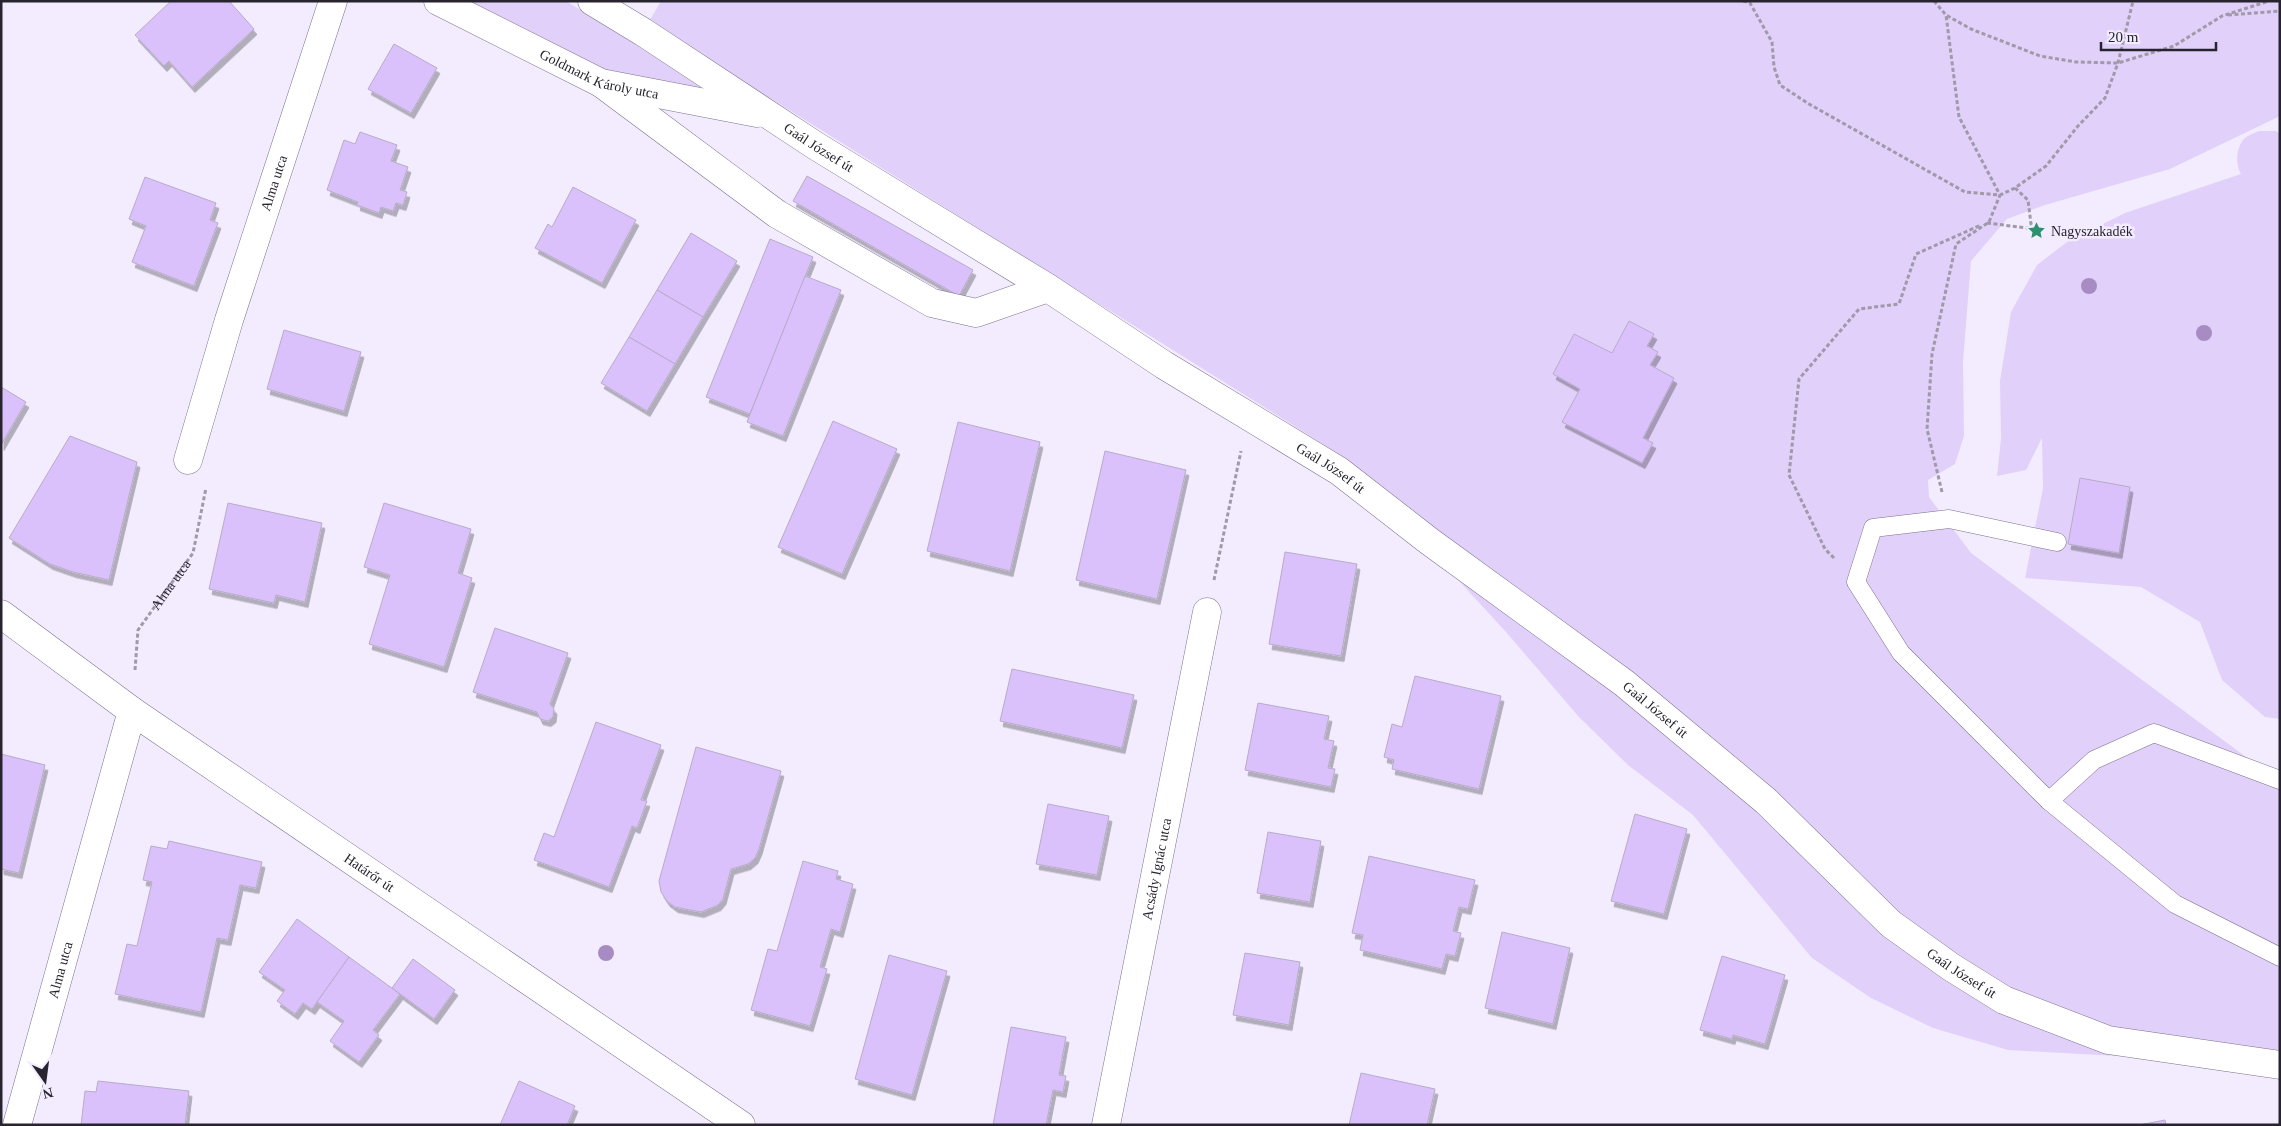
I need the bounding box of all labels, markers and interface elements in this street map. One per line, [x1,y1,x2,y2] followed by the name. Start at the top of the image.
[2101,20,2216,52] scale bar
[2108,29,2139,45] text: 20 m
[537,46,661,102] street label: Goldmark Károly utca
[781,120,856,175] street label: Gaál József út
[258,153,291,213] street label: Alma utca
[2027,221,2047,241] place icon: Nagyszakadék
[2051,224,2133,239] place label: Nagyszakadék
[1293,440,1368,496] street label: Gaál József út
[148,556,194,613] street label: Alma utca
[1620,678,1691,741] street label: Gaál József út
[1140,816,1174,921] street label: Acsády Ignác utca
[341,850,397,895] street label: Határőr út
[46,939,76,1000] street label: Alma utca
[1924,945,1999,1001] street label: Gaál József út
[20,1056,70,1106] north arrow
[41,1085,55,1102] text: N

